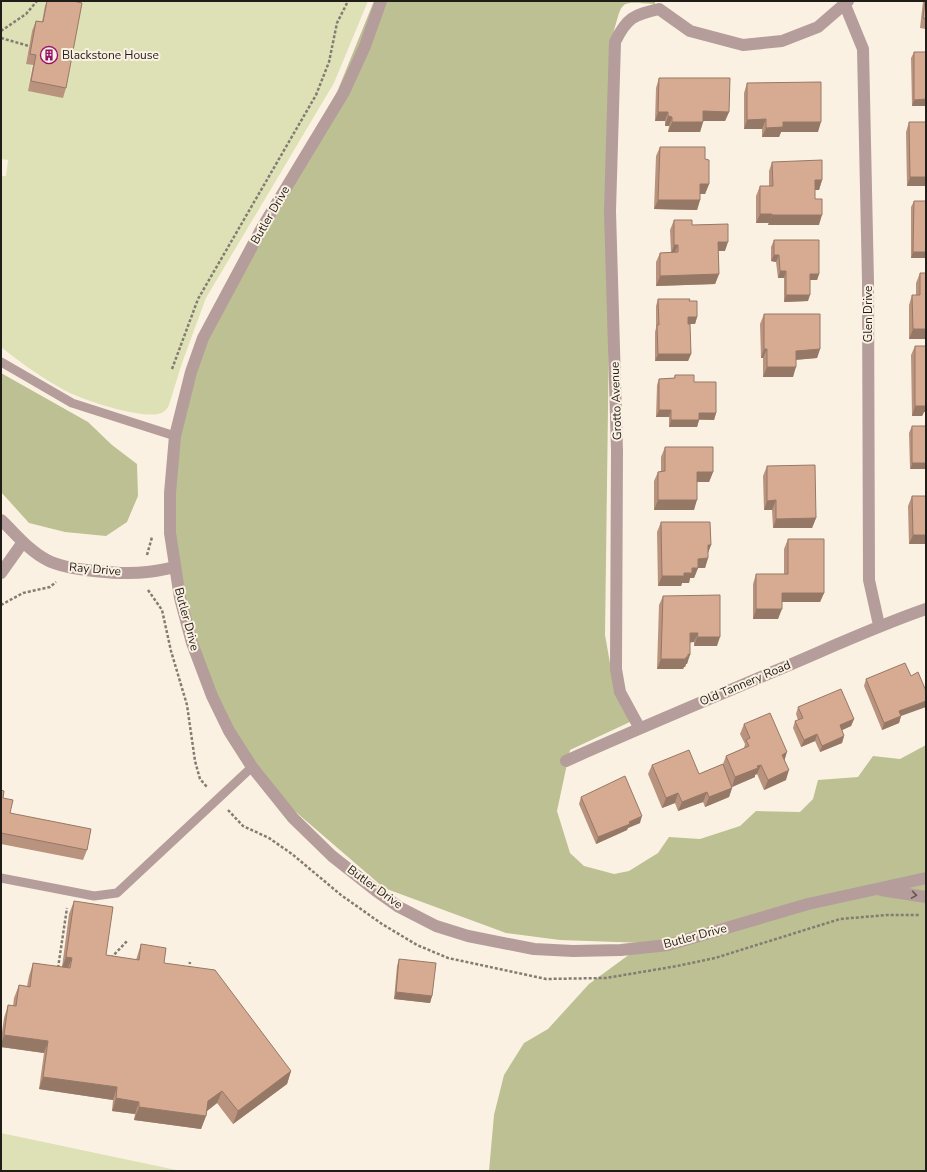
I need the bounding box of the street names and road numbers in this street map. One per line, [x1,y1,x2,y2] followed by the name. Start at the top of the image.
[247,183,293,247] street label: Butler Drive
[860,286,876,342] street label: Glen Drive
[607,362,625,440] street label: Grotto Avenue
[68,559,122,579] street label: Ray Drive
[171,586,203,652] street label: Butler Drive
[697,657,793,709] street label: Old Tannery Road
[344,861,406,913] street label: Butler Drive
[662,920,728,952] street label: Butler Drive

